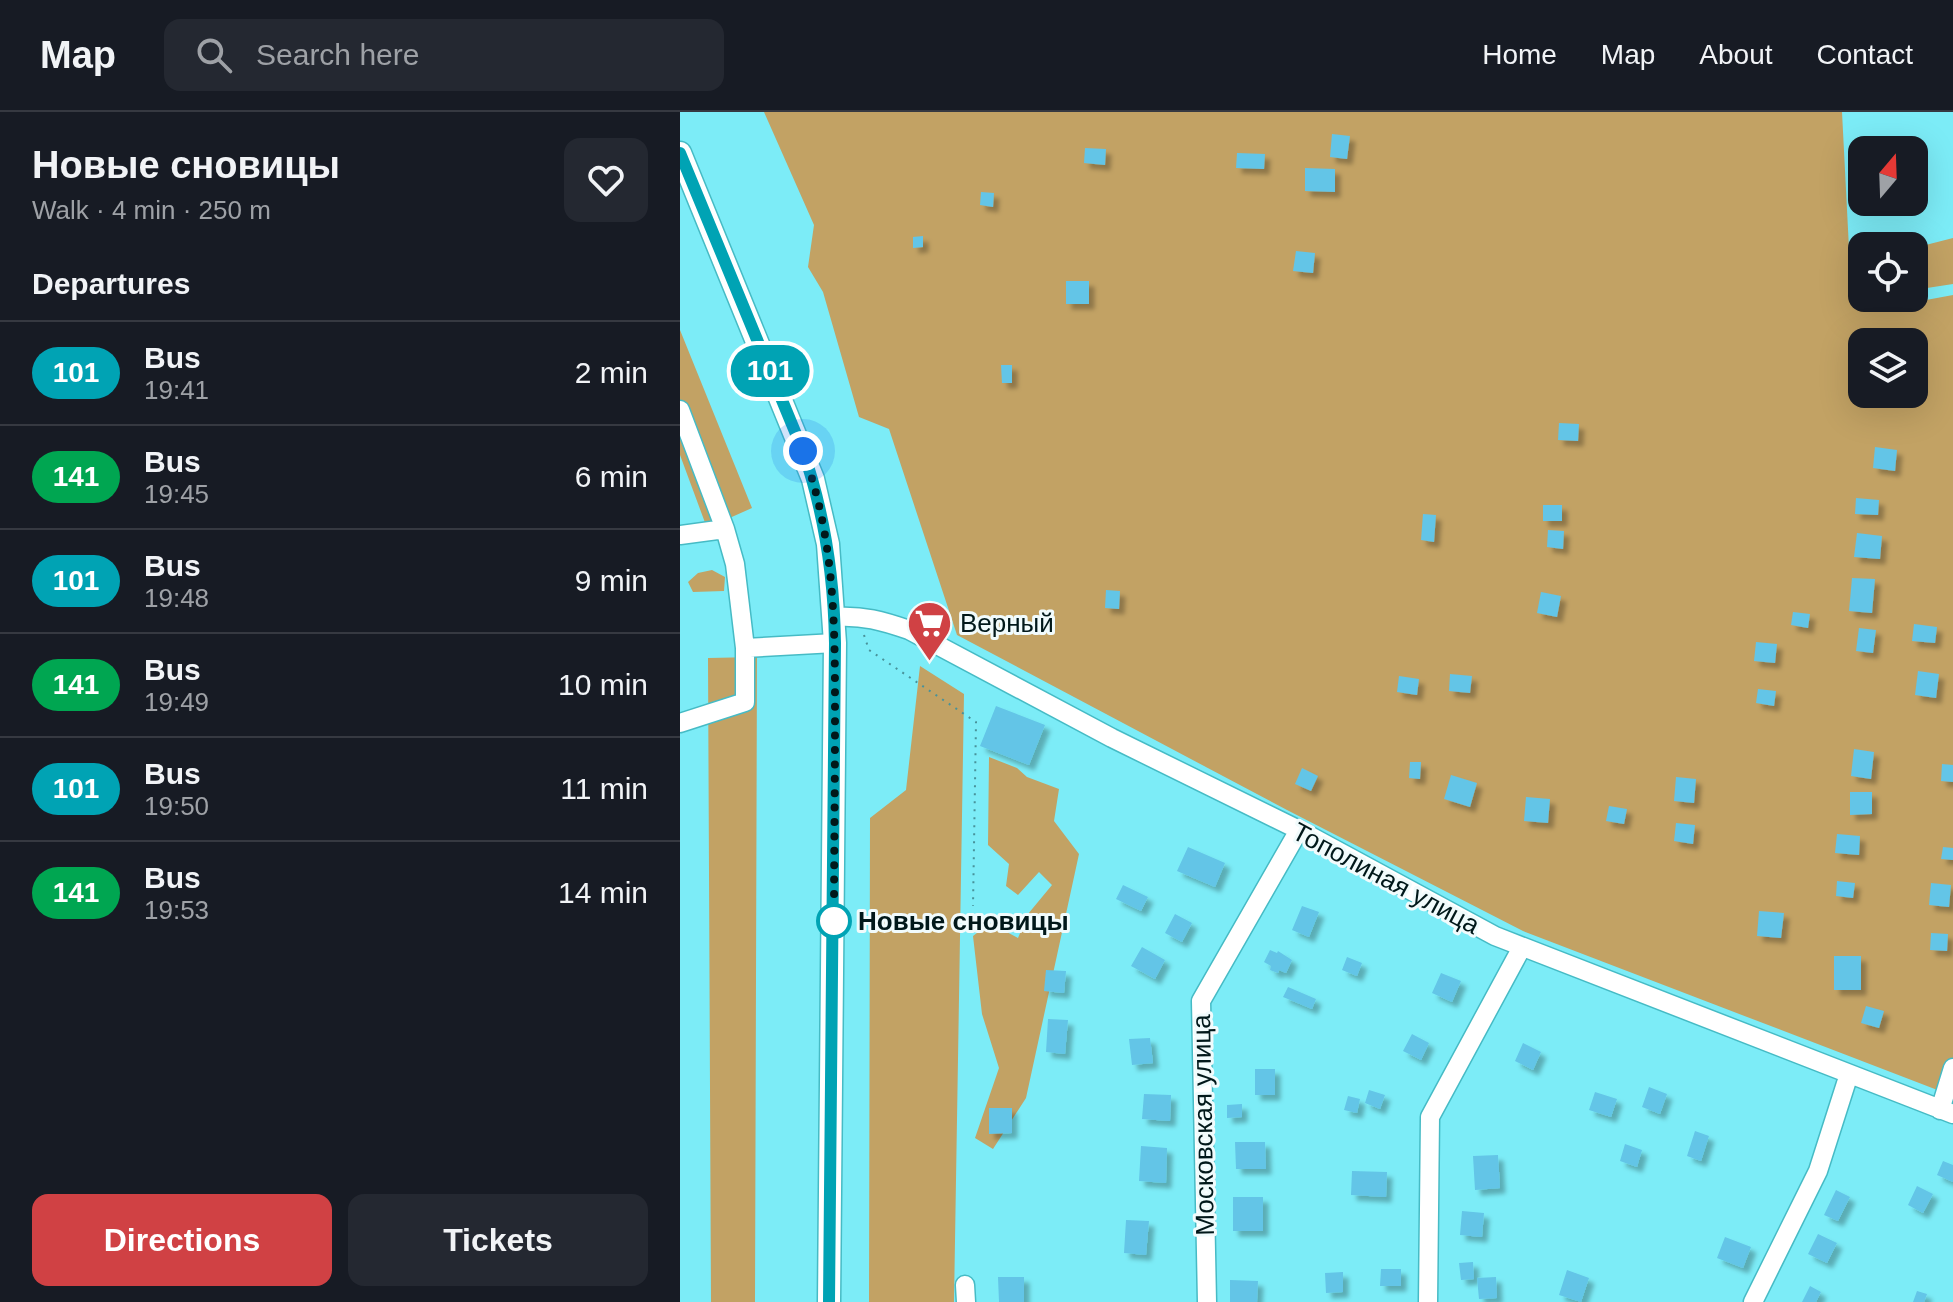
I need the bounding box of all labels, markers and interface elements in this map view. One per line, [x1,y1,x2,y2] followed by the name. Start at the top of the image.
[164,19,724,91] search box
[192,33,236,77] icon: search
[40,34,116,76] text: Map
[256,38,419,71] text: Search here
[1482,39,1557,70] text: Home
[1601,39,1655,70] text: Map
[1699,39,1773,70] text: About
[1817,39,1913,70] text: Contact
[1848,136,1928,216] north arrow
[1848,136,1928,408] map controls
[564,138,648,222] button: heart
[32,144,340,186] text: Новые сновицы
[32,195,271,225] text: Walk · 4 min · 250 m
[1848,232,1928,312] button: locate
[32,267,190,300] text: Departures
[1848,328,1928,408] button: layers
[144,341,201,374] text: Bus
[724,345,816,397] line badge: 101
[747,355,793,386] text: 101
[575,356,648,389] text: 2 min
[53,357,99,388] text: 101
[144,375,209,405] text: 19:41
[783,431,823,471] your location
[144,445,201,478] text: Bus
[575,460,648,493] text: 6 min
[53,461,99,492] text: 141
[144,479,209,509] text: 19:45
[144,549,201,582] text: Bus
[575,564,648,597] text: 9 min
[53,565,99,596] text: 101
[144,583,209,613] text: 19:48
[905,599,953,662] supermarket icon: Верный
[960,608,1054,638] place label: Верный
[144,653,201,686] text: Bus
[558,668,648,701] text: 10 min
[53,669,99,700] text: 141
[144,687,209,717] text: 19:49
[144,757,201,790] text: Bus
[560,772,648,805] text: 11 min
[53,773,99,804] text: 101
[144,791,209,821] text: 19:50
[1287,816,1485,940] street label: Тополиная улица
[144,861,201,894] text: Bus
[558,876,648,909] text: 14 min
[53,877,99,908] text: 141
[144,895,209,925] text: 19:53
[817,904,851,938] marker: Новые сновицы
[858,906,1069,936] place label: Новые сновицы
[1186,1014,1220,1236] street label: Московская улица
[32,1194,332,1286] button: Directions
[348,1194,648,1286] button: Tickets

